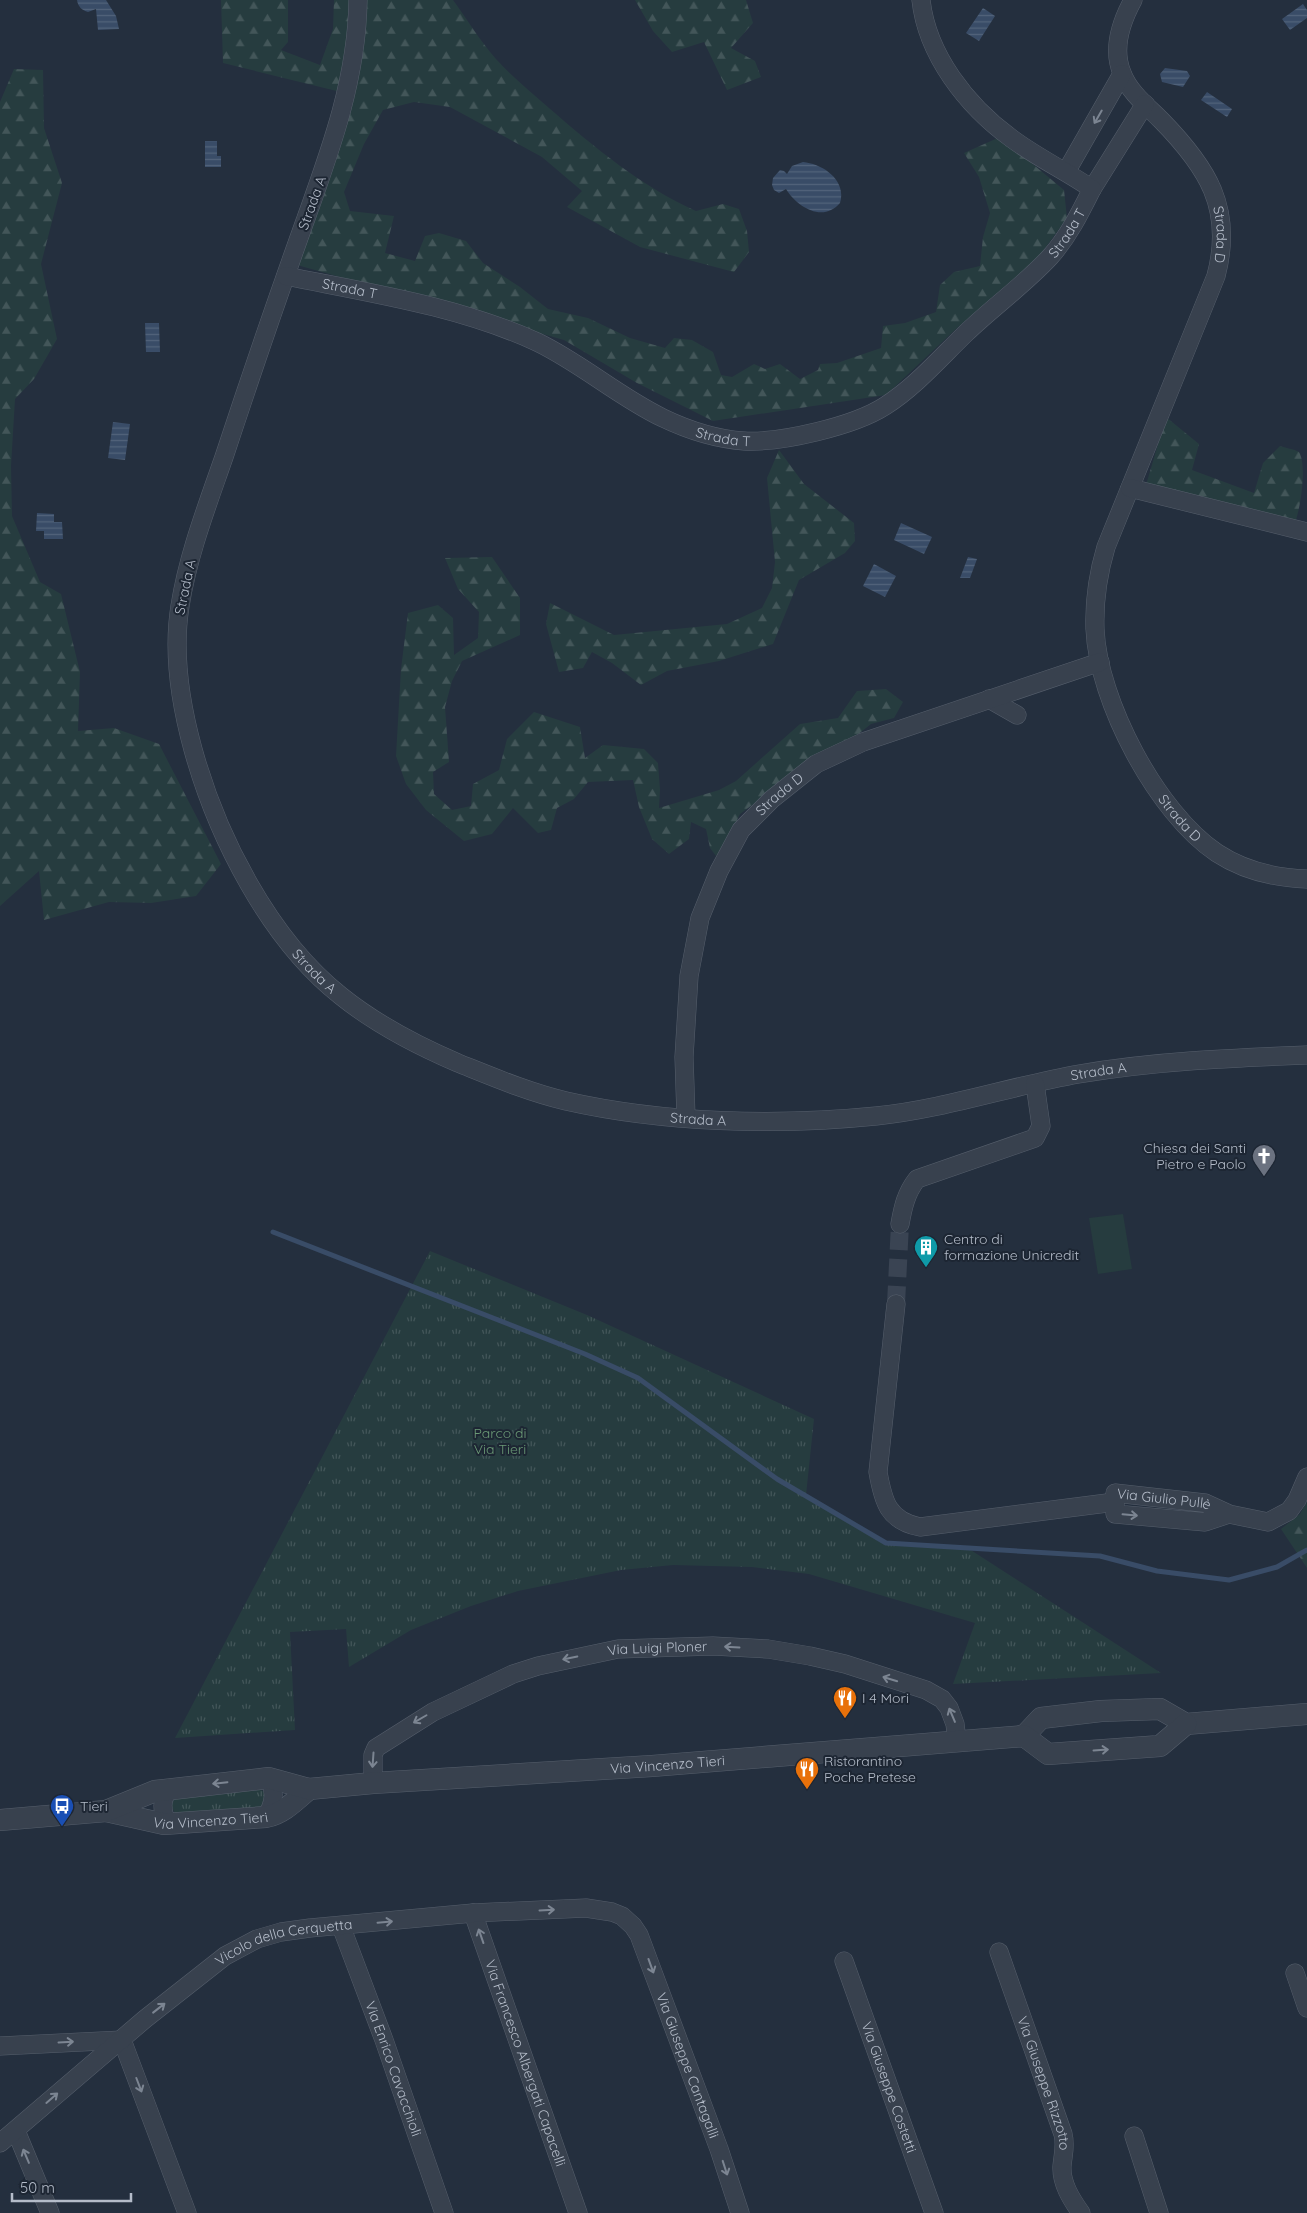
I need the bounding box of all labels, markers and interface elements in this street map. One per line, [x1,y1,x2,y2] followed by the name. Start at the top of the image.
[1093,109,1103,124] one-way arrow
[294,174,330,232] street label: Strada A
[1209,204,1231,264] street label: Strada D
[1044,205,1090,261] street label: Strada T
[321,274,379,303] street label: Strada T
[694,423,751,450] street label: Strada T
[170,558,200,616] street label: Strada A
[752,769,807,819] street label: Strada D
[1154,791,1205,846] street label: Strada D
[288,945,340,998] street label: Strada A
[1069,1058,1127,1084] street label: Strada A
[669,1108,727,1130] street label: Strada A
[1144,1139,1246,1173] place label: Chiesa dei Santi Pietro e Paolo
[1251,1143,1277,1177] church icon: Chiesa dei Santi Pietro e Paolo
[944,1230,1079,1264] place label: Centro di formazione Unicredit
[913,1234,939,1268] building icon: Centro di formazione Unicredit
[474,1424,526,1458] park label: Parco di Via Tieri
[1116,1484,1214,1514] street label: Via Giulio Pullè
[1122,1511,1138,1520] one-way arrow
[606,1637,708,1660] street label: Via Luigi Ploner
[724,1642,740,1652] one-way arrow
[563,1654,579,1663] one-way arrow
[883,1673,899,1683] one-way arrow
[832,1685,858,1719] restaurant icon: I 4 Mori
[862,1689,909,1707] place label: I 4 Mori
[946,1708,955,1723] one-way arrow
[414,1715,428,1725] one-way arrow
[1093,1745,1109,1755] one-way arrow
[610,1751,726,1778] street label: Via Vincenzo Tieri
[368,1752,378,1768] one-way arrow
[824,1752,916,1786] place label: Ristorantino Poche Pretese
[794,1756,820,1790] restaurant icon: Ristorantino Poche Pretese
[213,1779,229,1788] one-way arrow
[49,1793,75,1827] bus stop icon: Tieri
[80,1797,108,1815] place label: Tieri
[151,1808,269,1833] street label: Via Vincenzo Tieri
[538,1905,554,1914] one-way arrow
[211,1915,353,1969] street label: Vicolo della Cerquetta
[376,1917,392,1926] one-way arrow
[476,1929,485,1944] one-way arrow
[481,1957,570,2169] street label: Via Francesco Albergati Capacelli
[647,1958,656,1973] one-way arrow
[652,1990,723,2141] street label: Via Giuseppe Cantagalli
[361,1999,426,2139] street label: Via Enrico Cavacchioli
[152,2003,165,2014] one-way arrow
[1013,2014,1073,2151] street label: Via Giuseppe Rizzotto
[857,2019,921,2155] street label: Via Giuseppe Costetti
[58,2038,74,2047] one-way arrow
[135,2077,144,2093] one-way arrow
[46,2093,59,2104] one-way arrow
[21,2149,30,2164] one-way arrow
[721,2159,730,2175] one-way arrow
[12,2170,131,2202] scale bar
[20,2178,55,2197] text: 50 m

